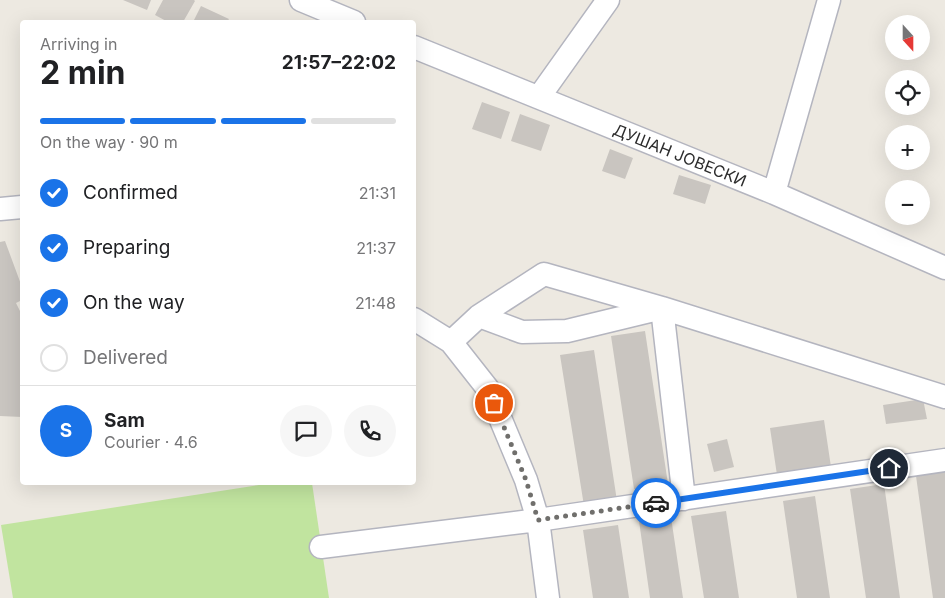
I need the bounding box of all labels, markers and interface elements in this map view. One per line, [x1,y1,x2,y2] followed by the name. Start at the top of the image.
[885,15,930,60] north arrow
[885,15,930,225] map controls
[40,34,117,54] text: Arriving in
[282,51,396,74] text: 21:57–22:02
[40,53,126,92] text: 2 min
[885,70,930,115] button: locate
[610,119,750,191] street label: ДУШАН ЈОВЕСКИ
[885,125,930,170] button: +
[40,132,178,152] text: On the way · 90 m
[40,179,68,207] icon: check
[885,180,930,225] button: −
[83,181,178,204] text: Confirmed
[359,183,396,203] text: 21:31
[40,234,68,262] icon: check
[83,236,170,259] text: Preparing
[356,238,396,258] text: 21:37
[40,289,68,317] icon: check
[83,291,185,314] text: On the way
[355,293,396,313] text: 21:48
[83,346,168,369] text: Delivered
[473,382,515,424] pin
[480,389,508,417] icon: bag
[280,405,332,457] button: chat
[344,405,396,457] button: phone
[104,409,145,432] text: Sam
[60,419,72,442] text: S
[104,432,198,452] text: Courier · 4.6
[868,447,910,489] pin
[875,454,903,482] icon: home
[631,478,681,528] courier
[642,489,670,517] icon: car

